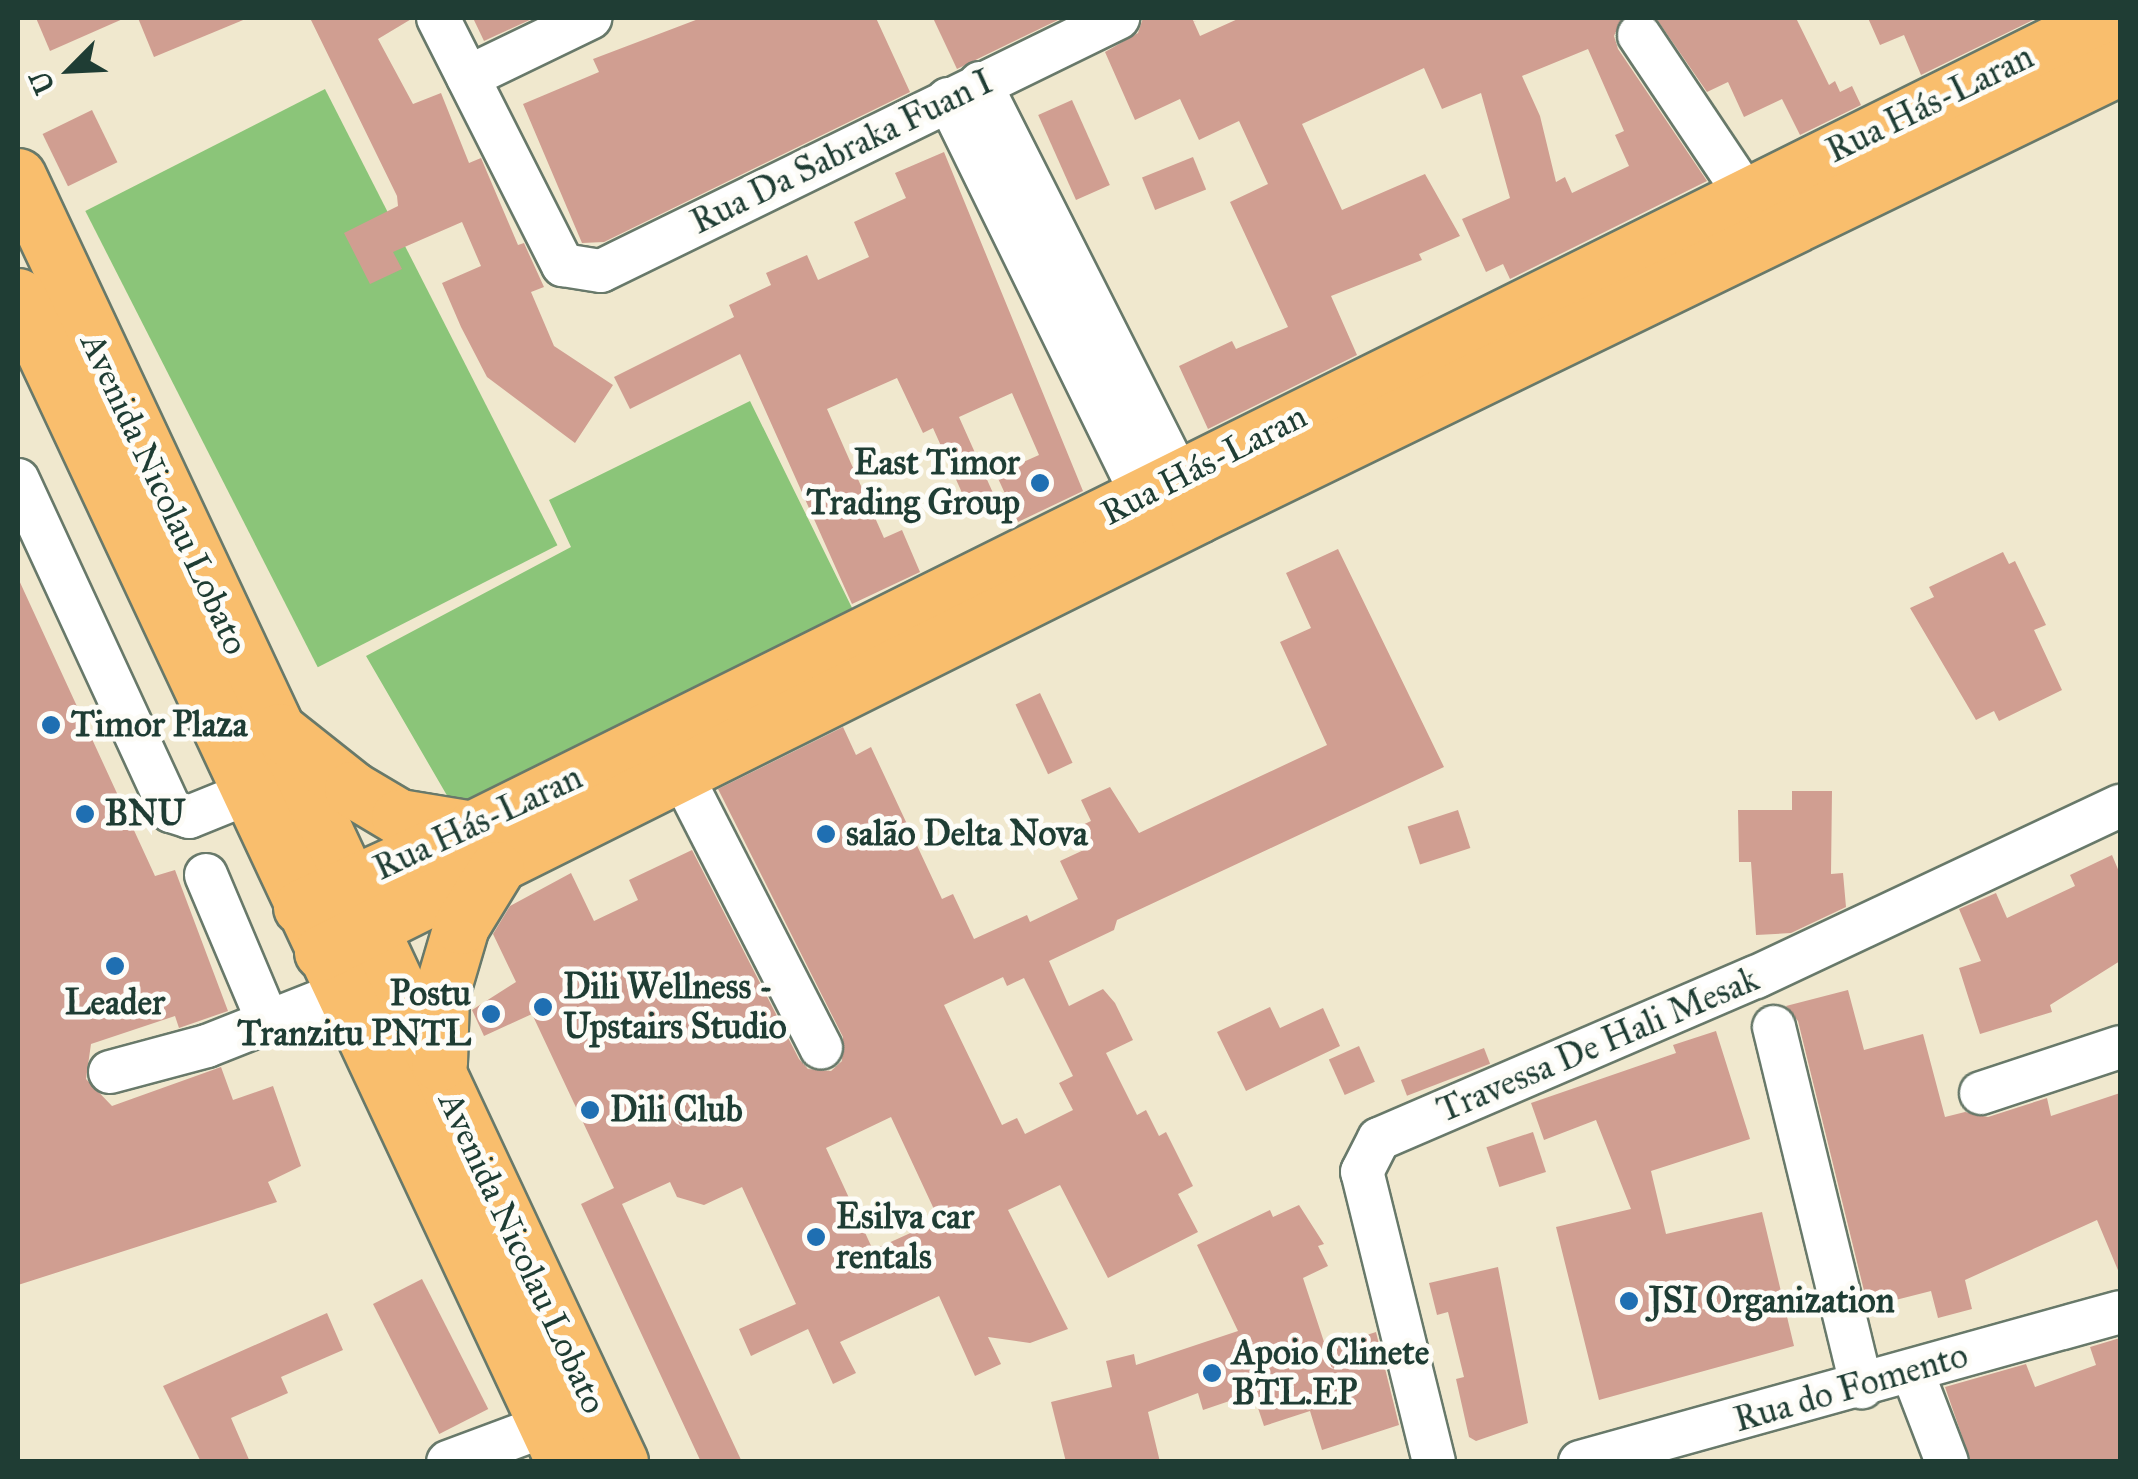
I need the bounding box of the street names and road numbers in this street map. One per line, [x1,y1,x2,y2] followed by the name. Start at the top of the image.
[1820,36,2040,172] street label: Rua Hás-Laran
[684,61,1000,243] street label: Rua Da Sabraka Fuan I
[71,327,257,661] street label: Avenida Nicolau Lobato
[1094,395,1314,535] street label: Rua Hás-Laran
[367,756,589,890] street label: Rua Hás-Laran
[1431,958,1765,1132] street label: Travessa De Hali Mesak
[429,1086,615,1420] street label: Avenida Nicolau Lobato
[1729,1335,1973,1441] street label: Rua do Fomento

